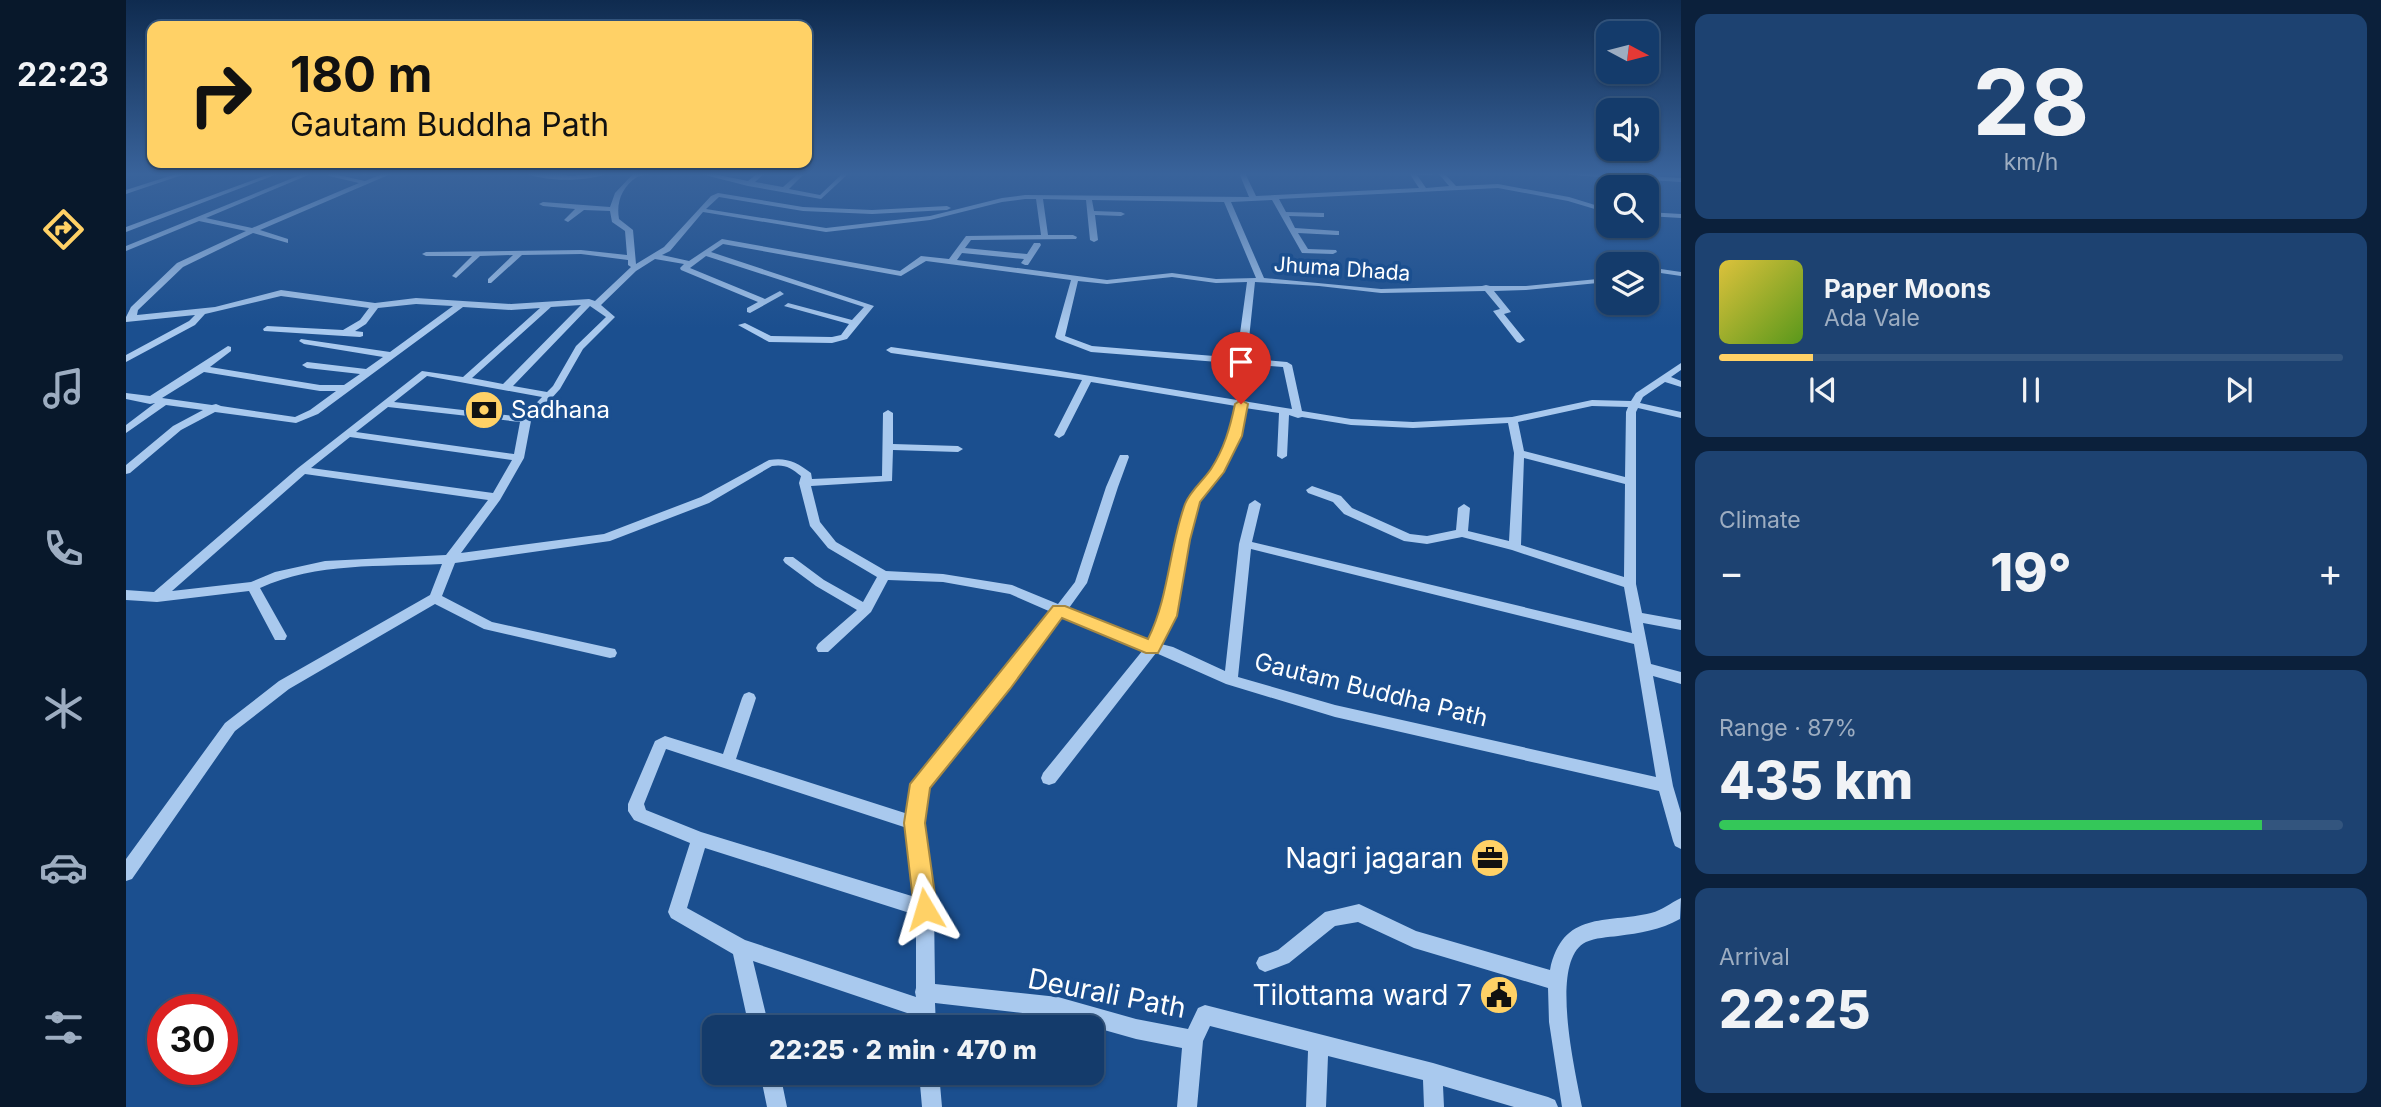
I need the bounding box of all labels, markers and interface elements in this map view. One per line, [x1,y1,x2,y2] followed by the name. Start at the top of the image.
[1596,21,1659,84] north arrow
[1596,21,1659,315] map controls
[290,45,432,104] text: 180 m
[1973,47,2089,157] text: 28
[175,49,266,140] icon: right
[17,55,109,94] text: 22:23
[1596,98,1659,161] button: sound
[290,105,609,144] text: Gautam Buddha Path
[2004,148,2058,176] text: km/h
[1596,175,1659,238] button: search
[39,205,88,254] icon: directions
[1273,251,1411,286] street label: Jhuma Dhada
[1596,252,1659,315] button: layers
[1824,273,1991,304] text: Paper Moons
[1824,304,1920,332] text: Ada Vale
[1211,332,1271,404] pin
[1222,343,1260,381] icon: arrive
[39,364,88,413] icon: music
[1804,371,1842,409] icon: previous
[2012,371,2050,409] icon: pause
[2220,371,2258,409] icon: next
[463,389,505,431] bank icon: Sadhana
[511,395,610,424] place label: Sadhana
[1719,506,1801,534] text: Climate
[39,524,88,573] icon: phone
[1990,541,2072,604] text: 19°
[1719,549,1744,595] text: −
[2318,549,2343,595] text: +
[1251,646,1491,733] street label: Gautam Buddha Path
[39,684,88,733] icon: climate
[1719,714,1857,742] text: Range · 87%
[1719,749,1913,812] text: 435 km
[1469,837,1511,879] office icon: Nagri jagaran
[1285,841,1463,875] place label: Nagri jagaran
[39,843,88,892] icon: car
[888,872,962,946] position arrow
[1719,943,1790,971] text: Arrival
[1025,961,1189,1025] street label: Deurali Path
[1478,974,1520,1016] public building icon: Tilottama ward 7
[1252,978,1472,1012] place label: Tilottama ward 7
[1719,978,1871,1041] text: 22:25
[147,994,238,1085] speed limit sign: 30
[39,1003,88,1052] icon: filters
[769,1034,1037,1065] text: 22:25 · 2 min · 470 m

